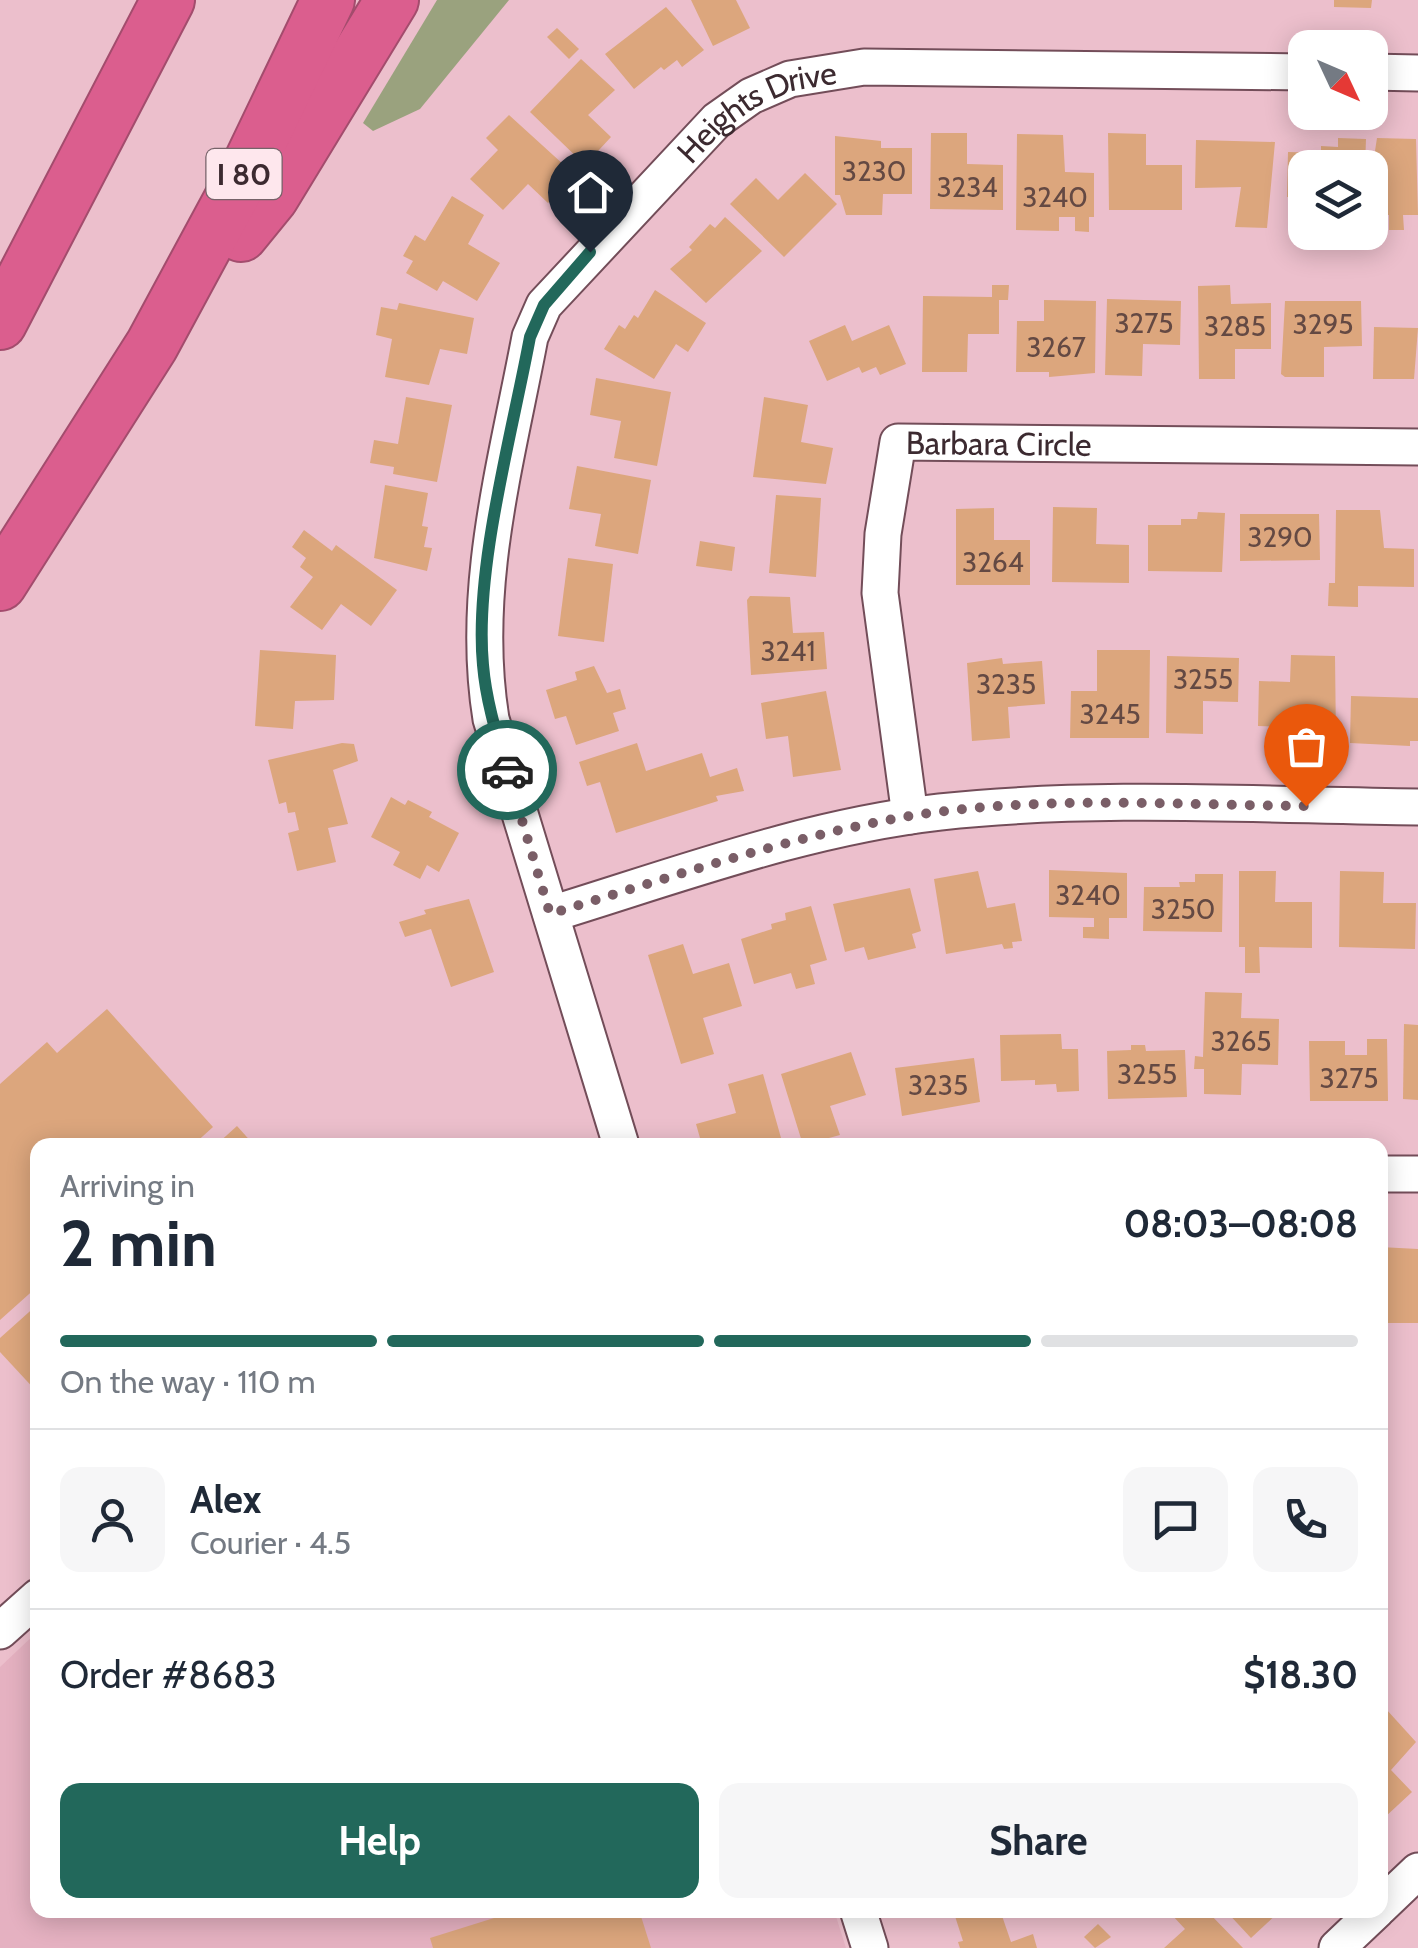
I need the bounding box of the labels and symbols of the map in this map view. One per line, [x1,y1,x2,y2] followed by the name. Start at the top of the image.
[1288,30,1388,130] north arrow
[668,52,839,170] street label: Heights Drive
[206,149,282,199] road number: I 80
[548,150,633,253] pin
[842,154,906,188] house number: 3230
[936,170,998,204] house number: 3234
[1022,180,1088,214] house number: 3240
[1114,306,1174,340] house number: 3275
[1293,307,1353,341] house number: 3295
[1204,309,1266,343] house number: 3285
[1026,330,1086,364] house number: 3267
[906,423,1092,463] street label: Barbara Circle
[1247,520,1313,554] house number: 3290
[962,545,1024,579] house number: 3264
[760,634,816,668] house number: 3241
[1173,662,1233,696] house number: 3255
[976,667,1036,701] house number: 3235
[1079,697,1141,731] house number: 3245
[1264,704,1349,807] pin
[457,720,557,820] courier
[1055,878,1121,912] house number: 3240
[1151,892,1215,926] house number: 3250
[1211,1024,1271,1058] house number: 3265
[1117,1057,1177,1091] house number: 3255
[1319,1061,1379,1095] house number: 3275
[908,1068,968,1102] house number: 3235

